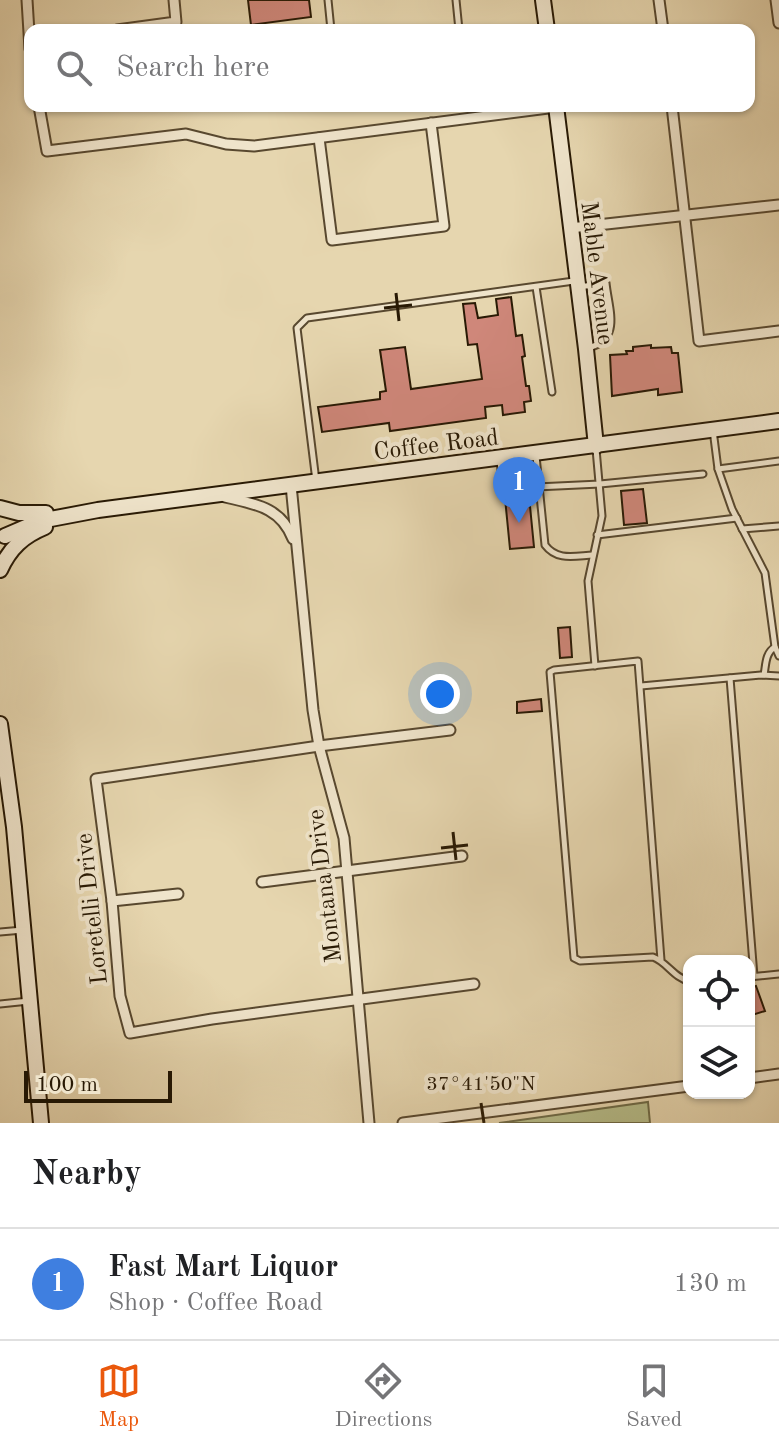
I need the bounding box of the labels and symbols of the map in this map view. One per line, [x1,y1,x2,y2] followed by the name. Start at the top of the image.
[575,200,617,347] street label: Mable Avenue
[372,426,500,466] street label: Coffee Road
[493,457,545,523] pin: 1
[420,674,460,714] your location
[305,808,347,964] street label: Montana Drive
[73,832,113,986] street label: Loretelli Drive
[24,1067,172,1103] scale bar
[426,1075,536,1095] text: 37°41'50"N

